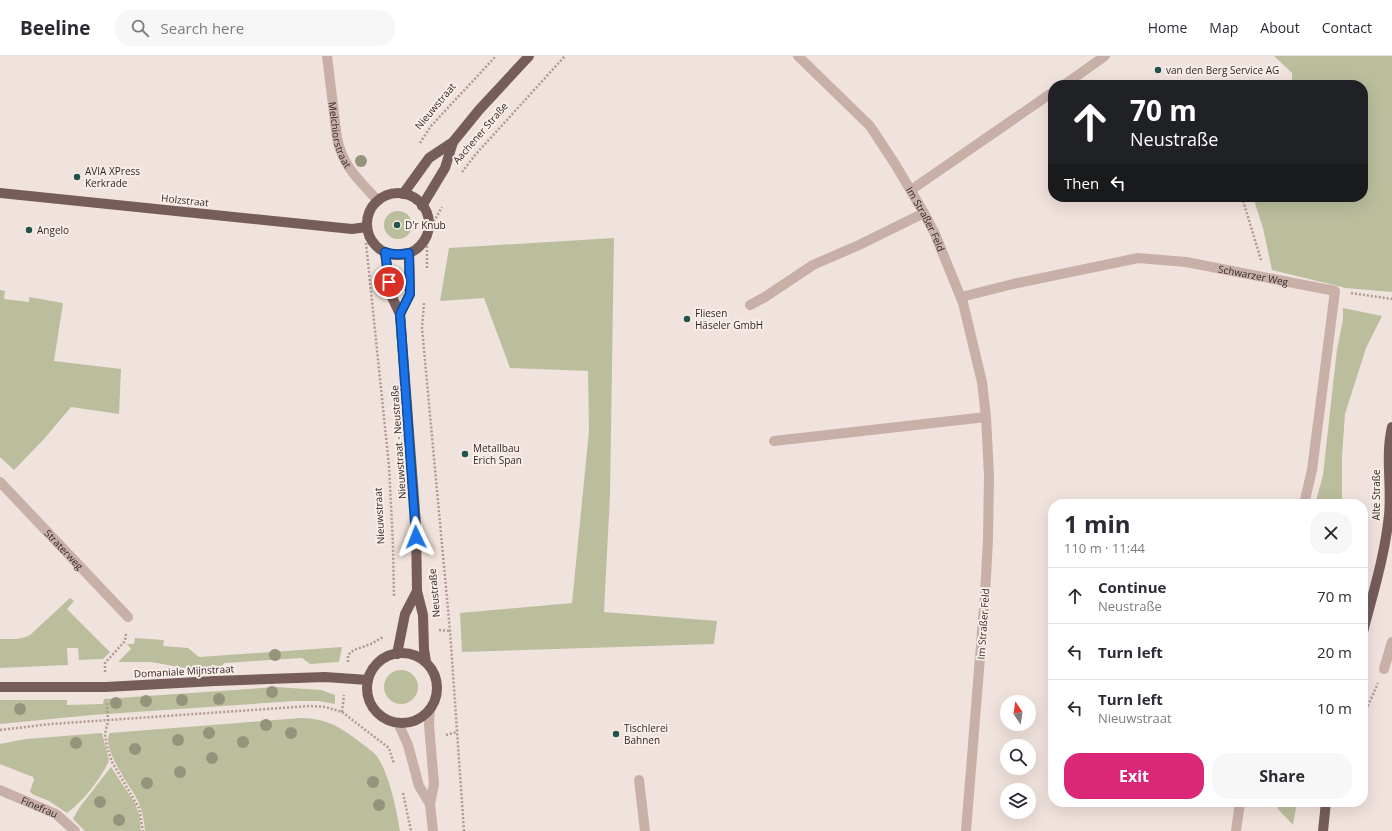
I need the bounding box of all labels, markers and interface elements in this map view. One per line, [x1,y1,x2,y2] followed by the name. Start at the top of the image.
[115,10,395,46] search box
[20,15,91,41] text: Beeline
[129,17,151,39] icon: search
[161,18,244,38] text: Search here
[1148,18,1187,37] text: Home
[1209,18,1238,37] text: Map
[1260,18,1300,37] text: About
[1322,18,1372,37] text: Contact
[1166,63,1279,77] place label: van den Berg Service AG
[1153,65,1163,75] marker: van den Berg Service AG
[411,79,459,132] street label: Nieuwstraat
[1130,91,1197,129] text: 70 m
[1064,96,1116,148] icon: ahead
[449,99,511,167] street label: Aachener Straße
[326,101,355,171] street label: Melchiorstraat
[1130,127,1218,151] text: Neustraße
[85,164,140,190] place label: AVIA XPress Kerkrade
[72,172,82,182] marker: AVIA XPress Kerkrade
[1107,172,1129,194] icon: left
[1064,173,1099,193] text: Then
[903,184,948,253] street label: Im Straßer Feld
[161,191,210,209] street label: Holzstraat
[405,218,446,232] place label: D'r Knub
[392,220,402,230] marker: D'r Knub
[37,223,69,237] place label: Angelo
[24,225,34,235] marker: Angelo
[1217,261,1290,289] street label: Schwarzer Weg
[372,265,406,299] pin
[378,271,400,293] icon: arrive
[695,306,763,332] place label: Fliesen Häseler GmbH
[682,314,692,324] marker: Fliesen Häseler GmbH
[387,384,409,499] street label: Nieuwstraat - Neustraße
[473,441,522,467] place label: Metallbau Erich Span
[460,449,470,459] marker: Metallbau Erich Span
[1369,469,1383,521] street label: Alte Straße
[371,487,387,545] street label: Nieuwstraat
[1064,507,1131,540] text: 1 min
[1310,512,1352,554] button: close
[395,516,437,558] position arrow
[41,526,87,573] street label: Straterweg
[1064,539,1145,557] text: 110 m · 11:44
[425,568,443,618] street label: Neustraße
[1098,577,1166,597] text: Continue
[1064,585,1086,607] icon: ahead
[1317,586,1352,606] text: 70 m
[974,588,992,660] street label: Im Straßer Feld
[1098,597,1162,615] text: Neustraße
[1064,641,1086,663] icon: left
[1098,642,1163,662] text: Turn left
[1317,642,1352,662] text: 20 m
[134,661,235,681] street label: Domaniale Mijnstraat
[1098,689,1163,709] text: Turn left
[1000,695,1036,731] north arrow
[1000,695,1036,819] map controls
[1064,697,1086,719] icon: left
[1317,698,1352,718] text: 10 m
[1098,709,1172,727] text: Nieuwstraat
[624,721,668,747] place label: Tischlerei Bahnen
[611,729,621,739] marker: Tischlerei Bahnen
[1000,739,1036,775] button: search
[1064,753,1204,799] button: Exit
[1212,753,1352,799] button: Share
[1000,783,1036,819] button: layers
[19,793,60,821] street label: Finefrau

